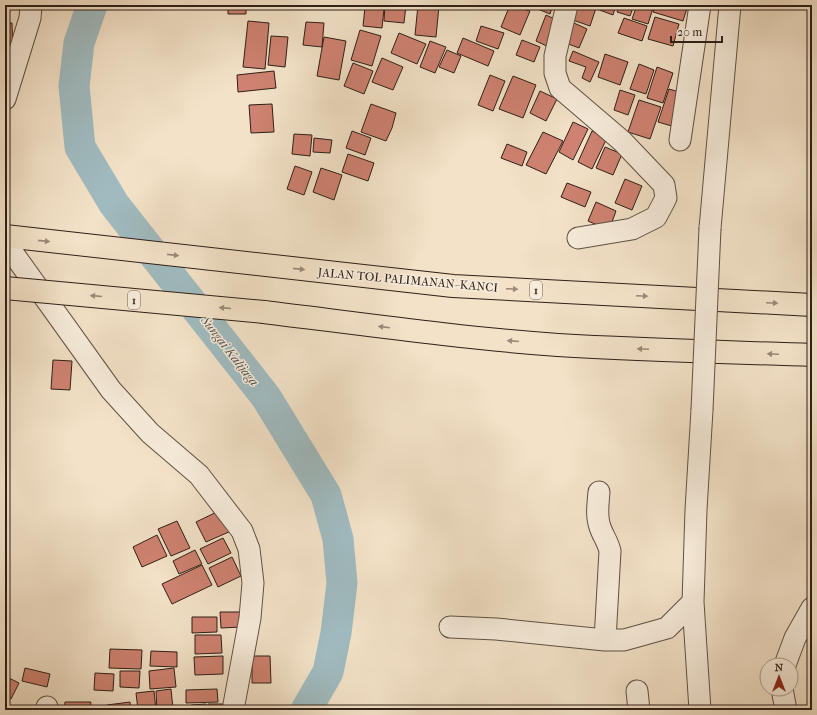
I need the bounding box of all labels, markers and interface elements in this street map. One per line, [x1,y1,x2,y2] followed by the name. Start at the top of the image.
[671,18,722,44] scale bar
[677,25,702,39] text: 20 m
[38,237,50,244] one-way arrow
[167,252,179,259] one-way arrow
[316,265,499,295] street label: JALAN TOL PALIMANAN–KANCI
[293,266,305,273] one-way arrow
[530,281,542,299] road number: 1
[506,286,519,292] one-way arrow
[128,291,140,309] road number: 1
[89,293,102,299] one-way arrow
[636,293,648,300] one-way arrow
[766,299,778,306] one-way arrow
[219,305,231,312] one-way arrow
[198,312,262,389] water label: Sungai Kalijaga
[378,324,390,330] one-way arrow
[507,337,519,344] one-way arrow
[637,346,649,353] one-way arrow
[767,350,779,357] one-way arrow
[759,657,799,697] north arrow
[775,661,784,674] text: N

